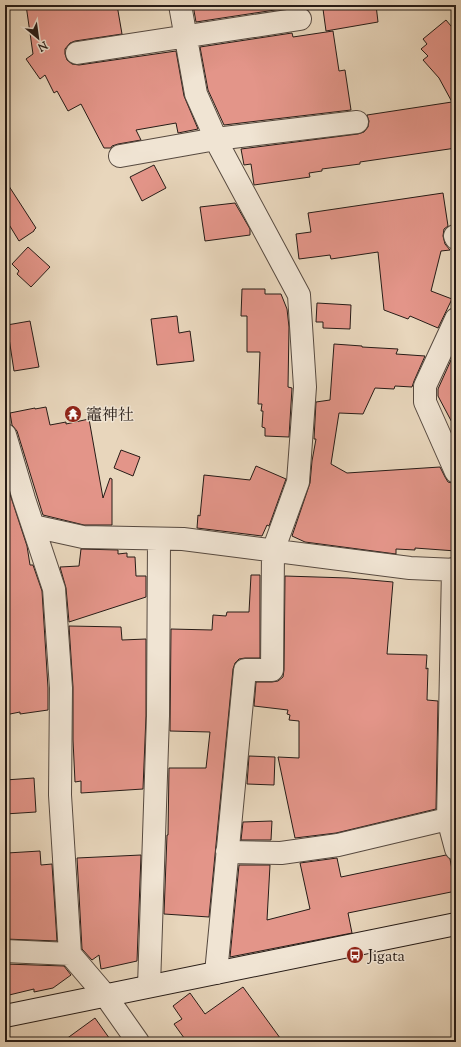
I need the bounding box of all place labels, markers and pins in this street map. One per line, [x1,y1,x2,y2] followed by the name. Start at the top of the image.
[63,404,83,424] temple icon: 竈神社
[86,405,134,428] place label: 竈神社
[345,945,365,965] bus stop icon: Jigata
[367,946,406,969] place label: Jigata

